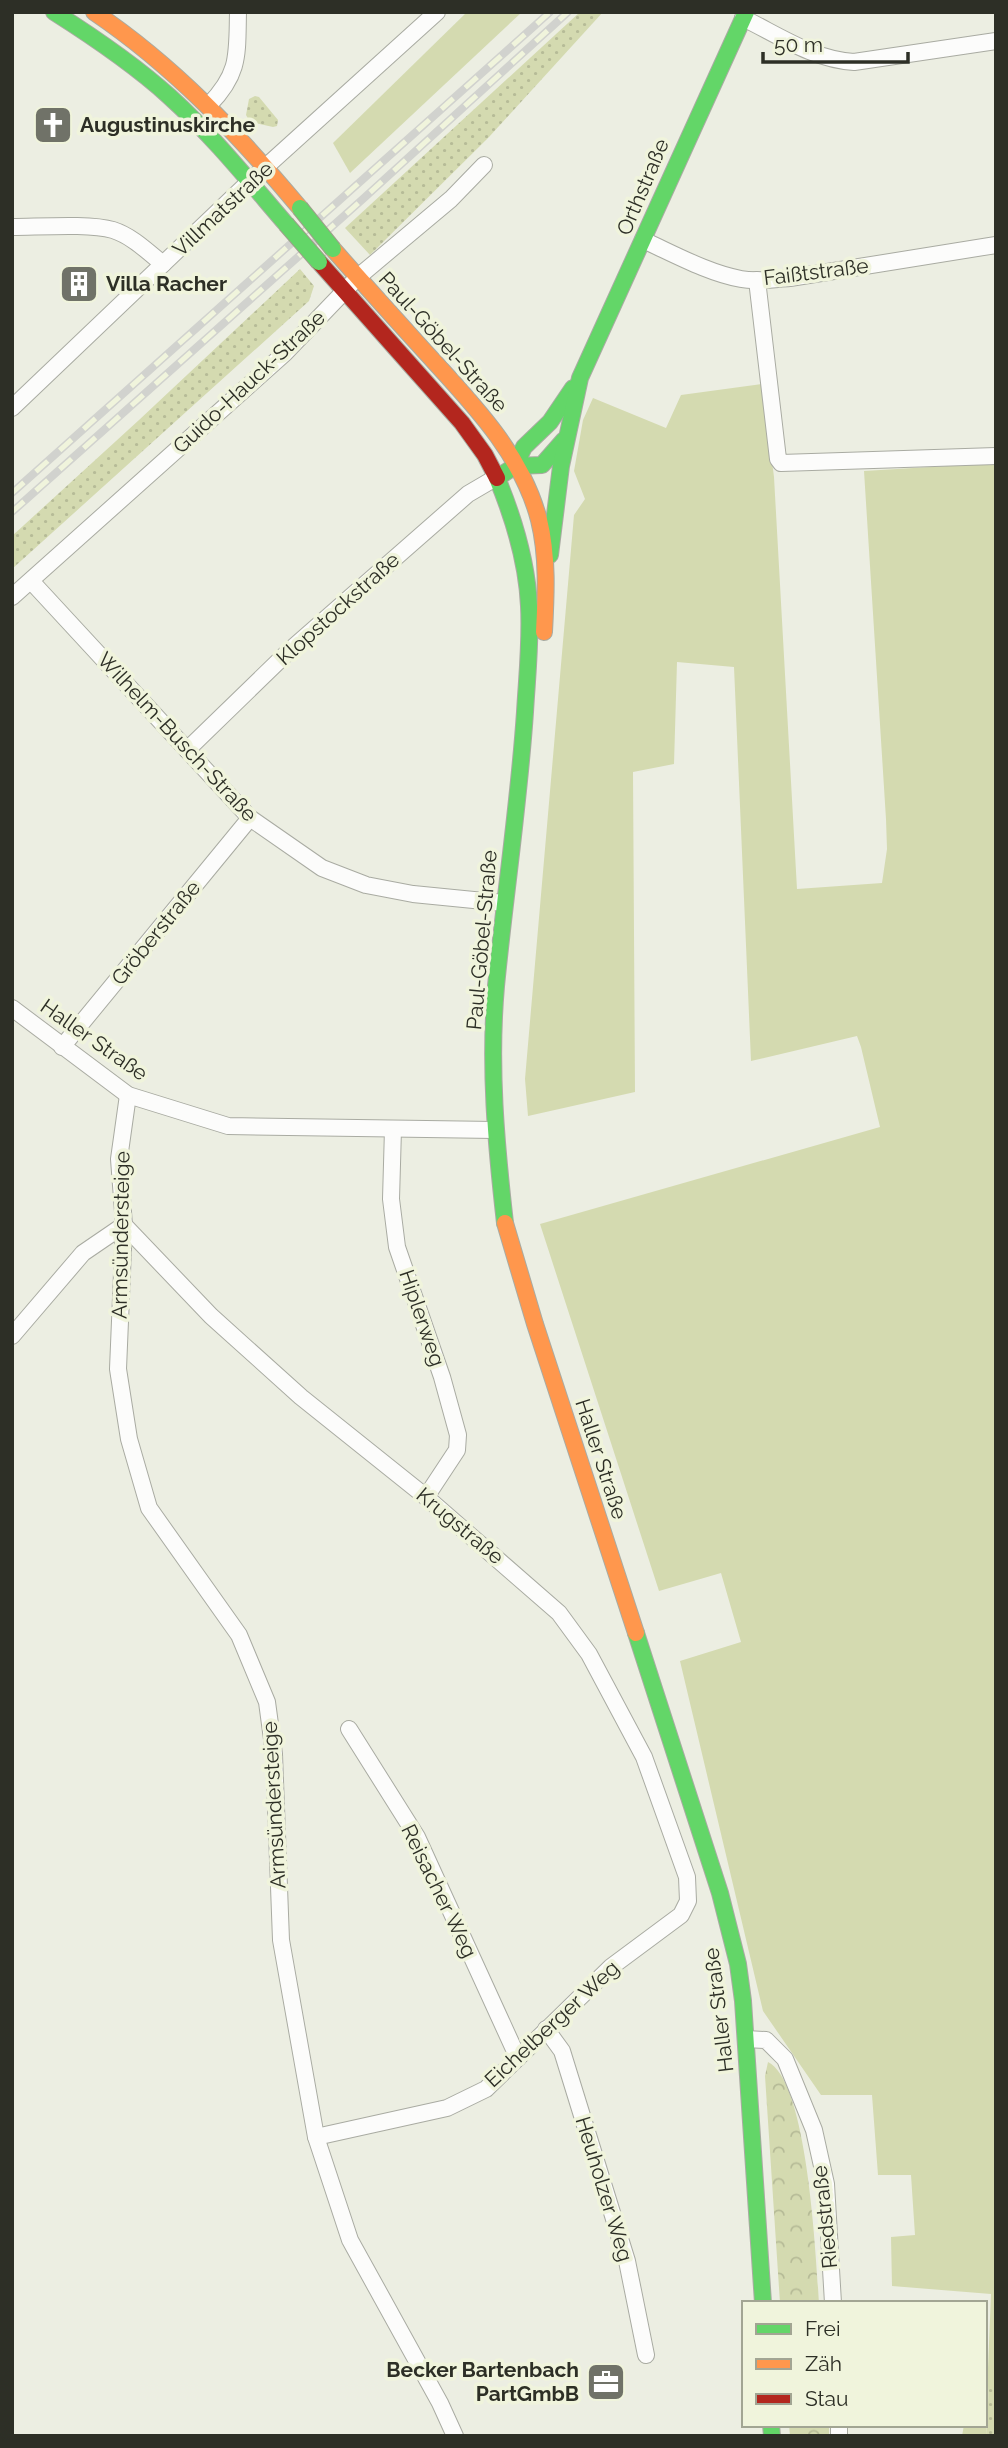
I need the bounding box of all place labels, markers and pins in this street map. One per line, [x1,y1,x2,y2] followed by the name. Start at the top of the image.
[32,104,74,146] church icon: Augustinuskirche
[80,112,256,137] place label: Augustinuskirche
[58,263,100,305] building icon: Villa Racher
[106,271,227,296] place label: Villa Racher
[386,2357,579,2406] place label: Becker Bartenbach PartGmbB
[585,2361,627,2403] office icon: Becker Bartenbach PartGmbB

